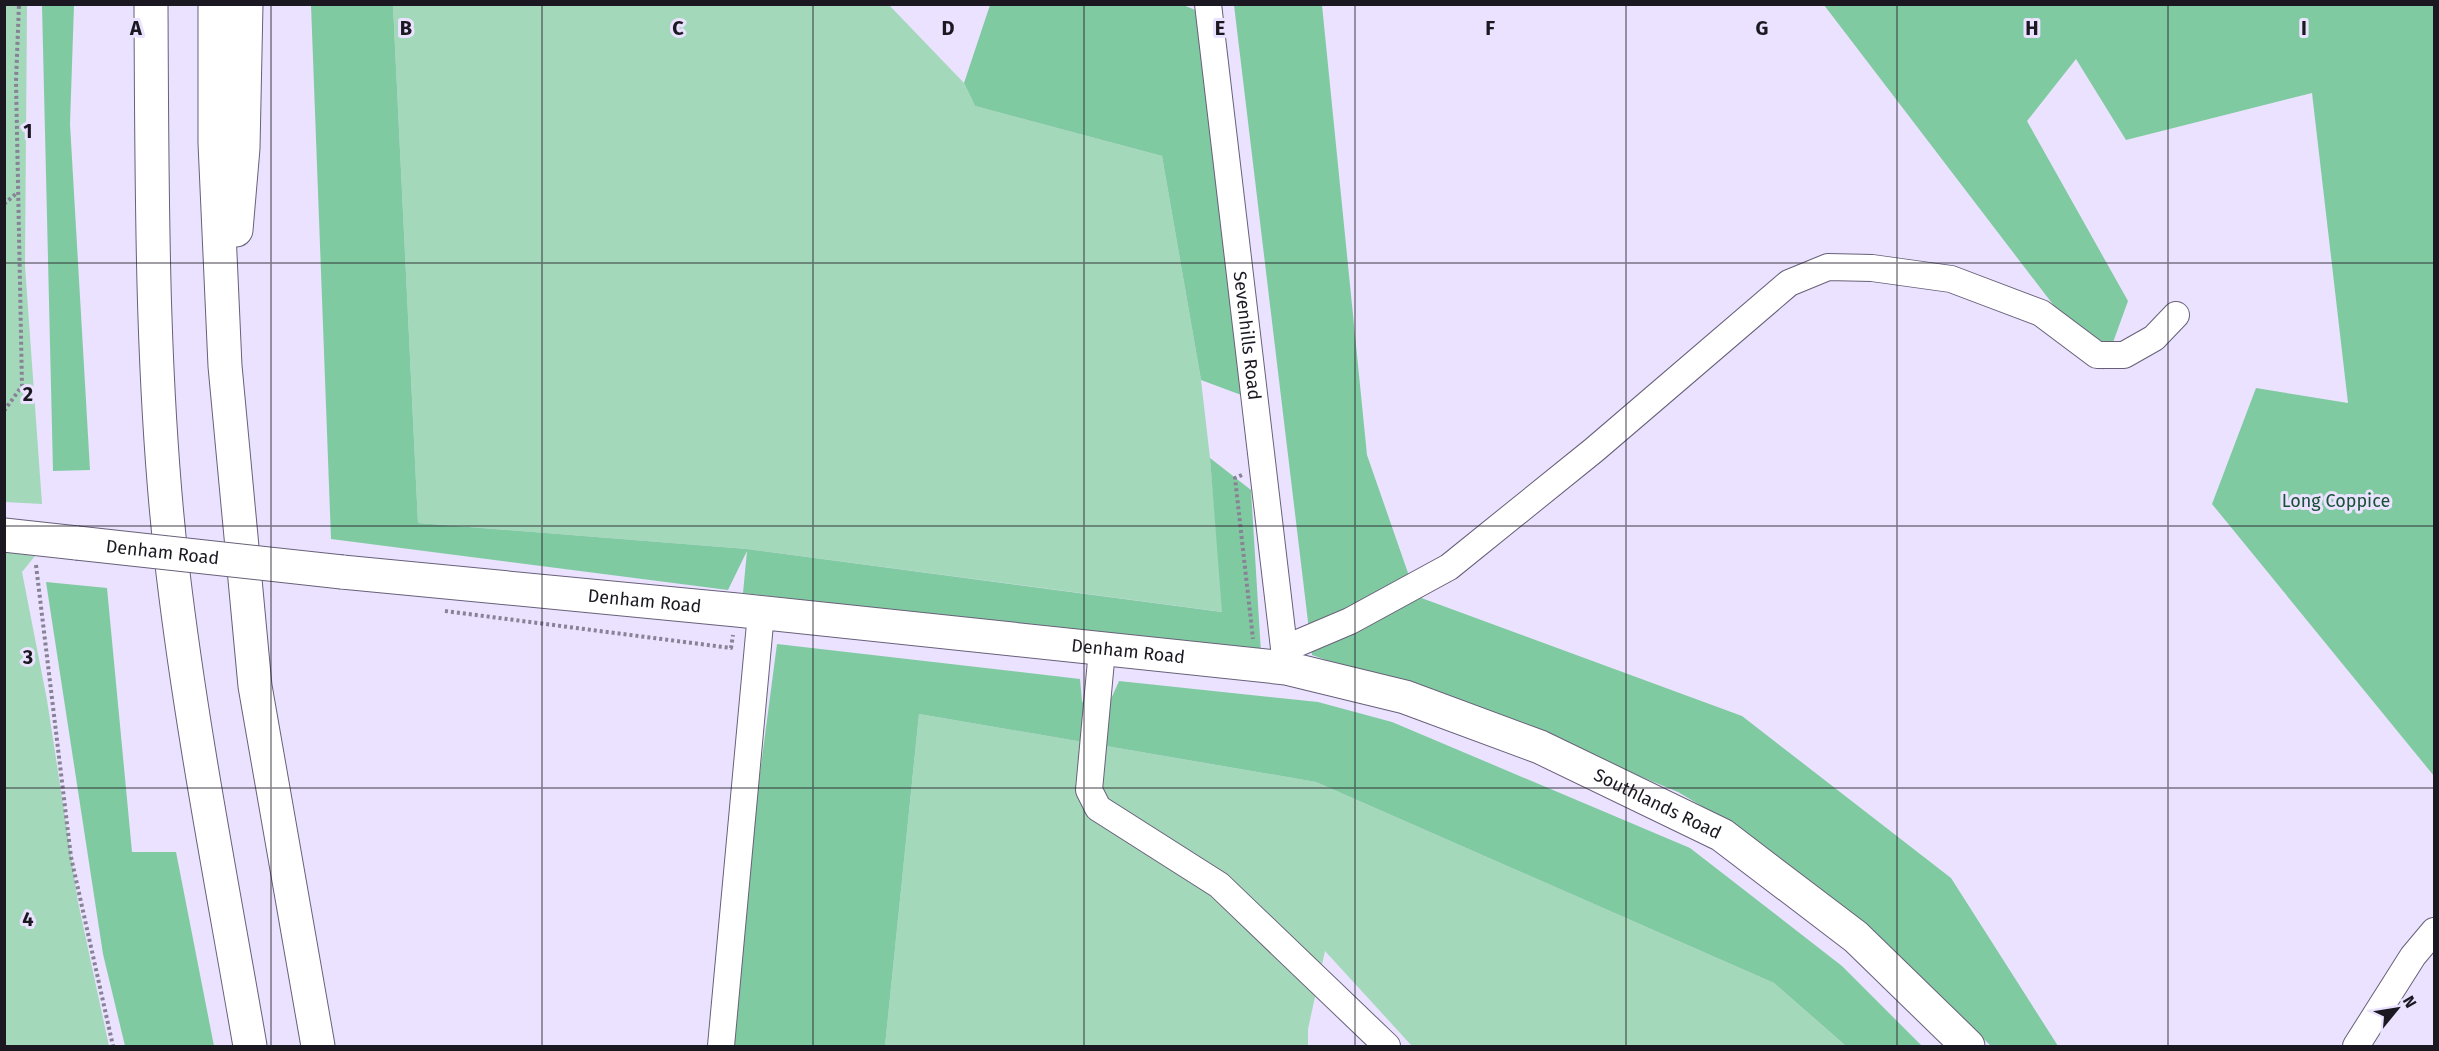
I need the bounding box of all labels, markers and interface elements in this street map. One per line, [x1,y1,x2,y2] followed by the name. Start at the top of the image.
[129,16,143,40] text: A
[400,16,412,40] text: B
[672,16,684,40] text: C
[941,16,955,40] text: D
[1215,16,1225,40] text: E
[1485,16,1495,40] text: F
[1756,16,1768,40] text: G
[2025,16,2039,40] text: H
[2301,16,2307,40] text: I
[23,119,33,143] text: 1
[1229,270,1266,401] street label: Sevenhills Road
[23,382,33,406] text: 2
[2282,490,2390,512] park label: Long Coppice
[105,535,220,569] street label: Denham Road
[587,585,702,618] street label: Denham Road
[1070,634,1186,668] street label: Denham Road
[22,645,33,669] text: 3
[1590,764,1725,844] street label: Southlands Road
[22,907,34,931] text: 4
[2367,979,2427,1039] north arrow
[2399,992,2420,1011] text: N

